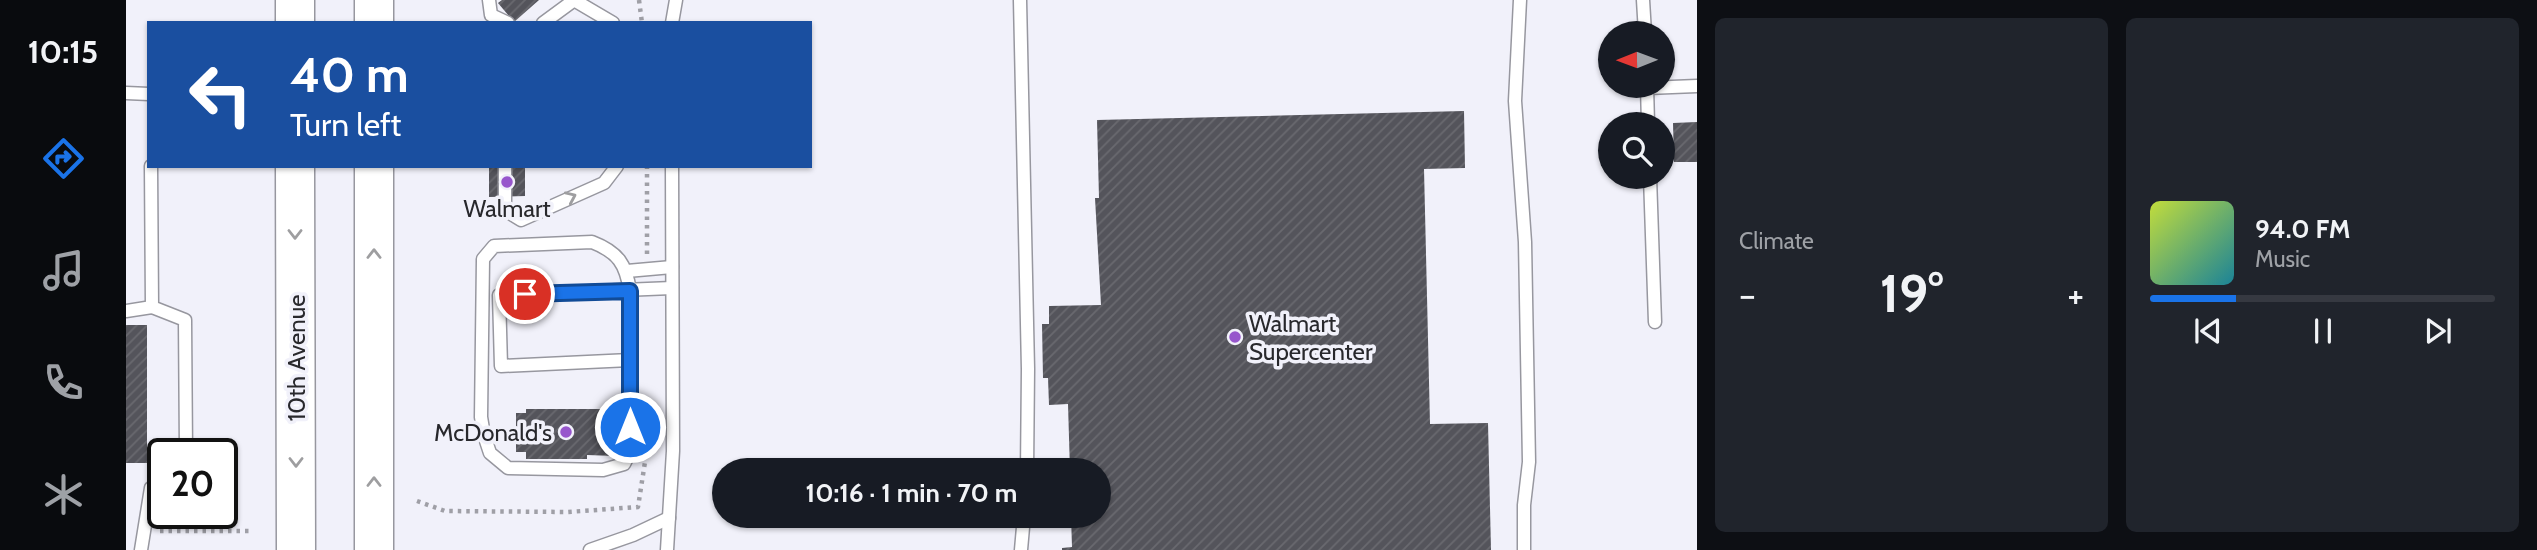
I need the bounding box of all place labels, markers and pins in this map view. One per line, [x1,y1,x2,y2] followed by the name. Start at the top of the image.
[499,174,515,190] marker: Walmart
[463,194,551,223] place label: Walmart
[495,264,555,324] pin
[1249,309,1373,366] place label: Walmart Supercenter
[1227,329,1243,345] marker: Walmart Supercenter
[434,418,552,447] place label: McDonald's
[558,424,574,440] marker: McDonald's

